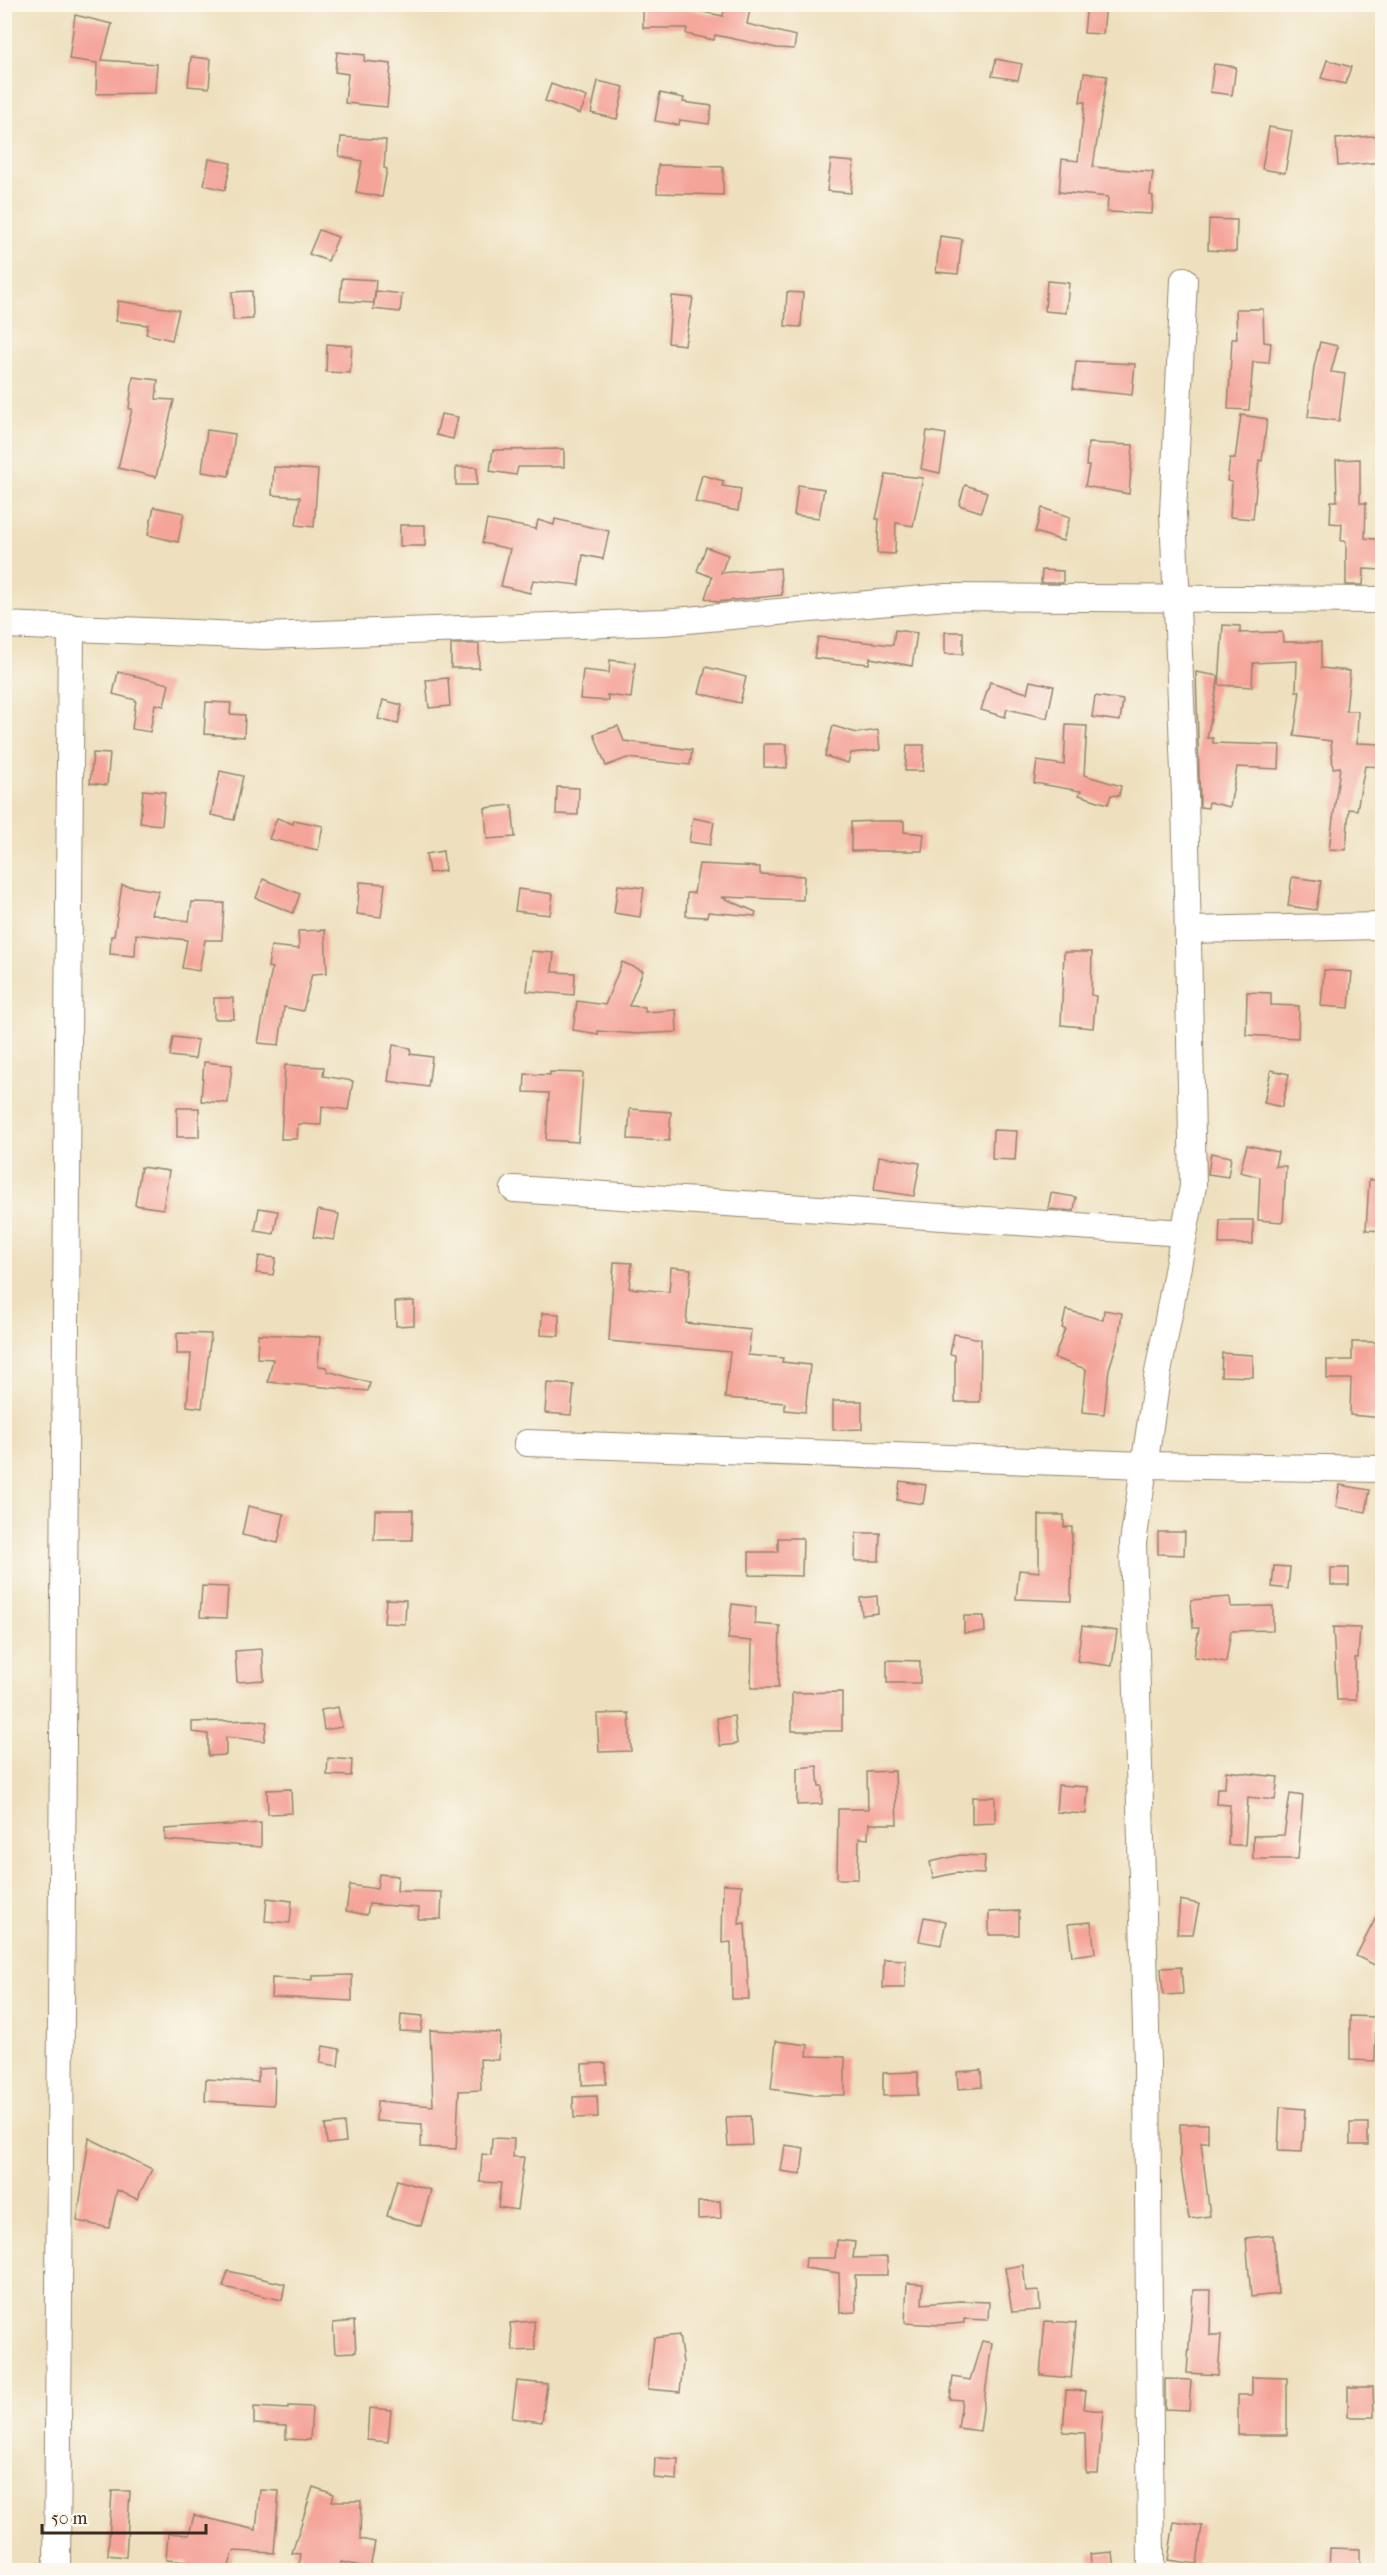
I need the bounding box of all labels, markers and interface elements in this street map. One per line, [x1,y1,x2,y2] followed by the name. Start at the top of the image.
[42,2497,206,2535] scale bar
[51,2508,88,2529] text: 50 m

